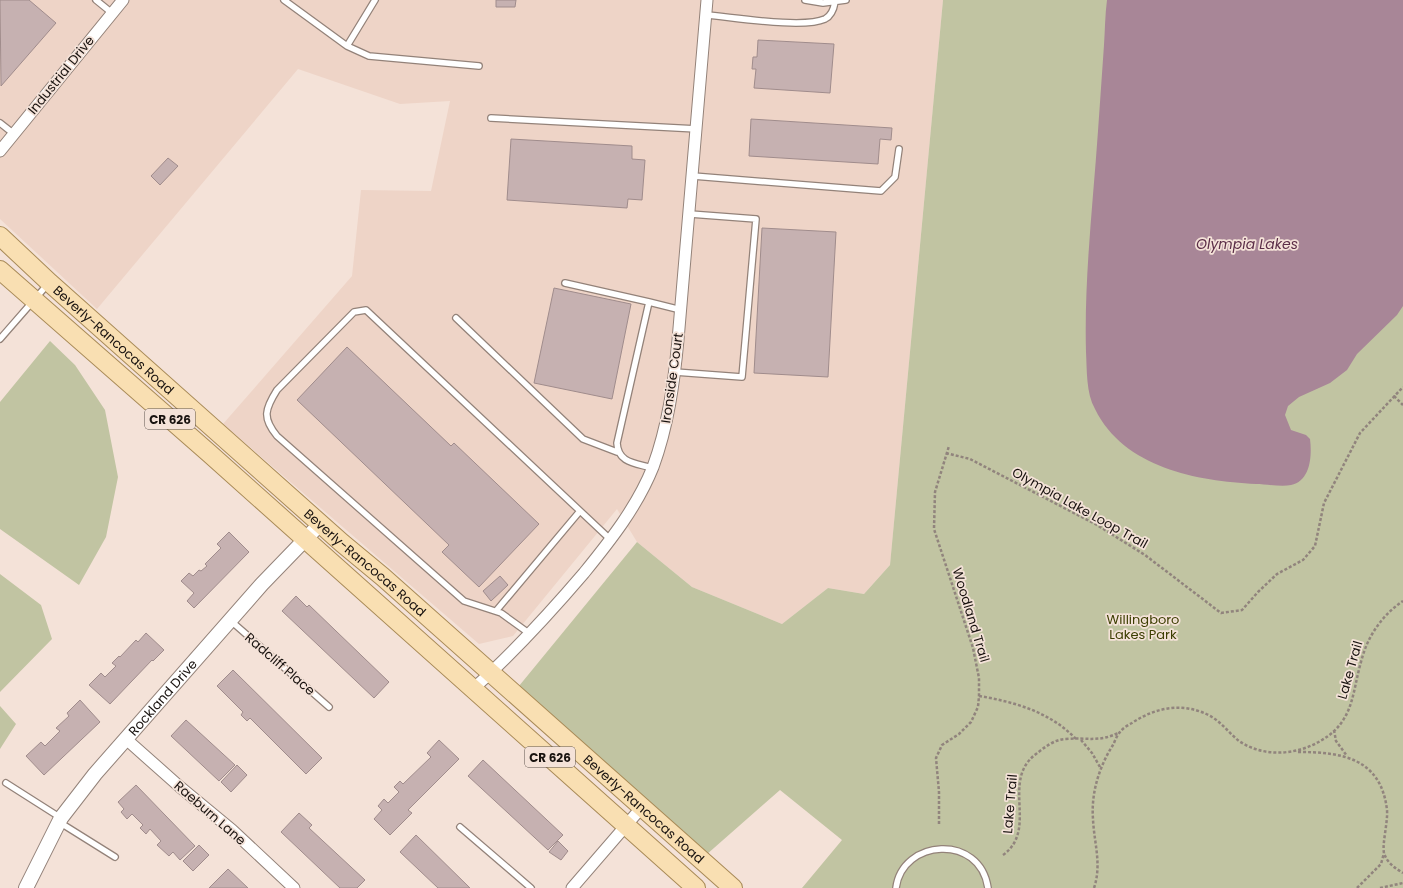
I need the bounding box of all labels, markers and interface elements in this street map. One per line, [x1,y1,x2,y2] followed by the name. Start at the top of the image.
[23,32,99,118] street label: Industrial Drive
[1196,234,1298,254] water label: Olympia Lakes
[49,281,178,399] street label: Beverly-Rancocas Road
[656,331,688,425] street label: Ironside Court
[145,409,195,429] road number: CR 626
[1009,463,1151,553] street label: Olympia Lake Loop Trail
[300,504,431,621] street label: Beverly-Rancocas Road
[948,565,994,665] street label: Woodland Trail
[1107,610,1179,644] park label: Willingboro Lakes Park
[241,628,319,700] street label: Radcliff Place
[1333,639,1367,701] street label: Lake Trail
[124,655,201,740] street label: Rockland Drive
[525,747,575,767] road number: CR 626
[579,750,709,868] street label: Beverly-Rancocas Road
[998,773,1022,835] street label: Lake Trail
[170,777,250,849] street label: Raeburn Lane

